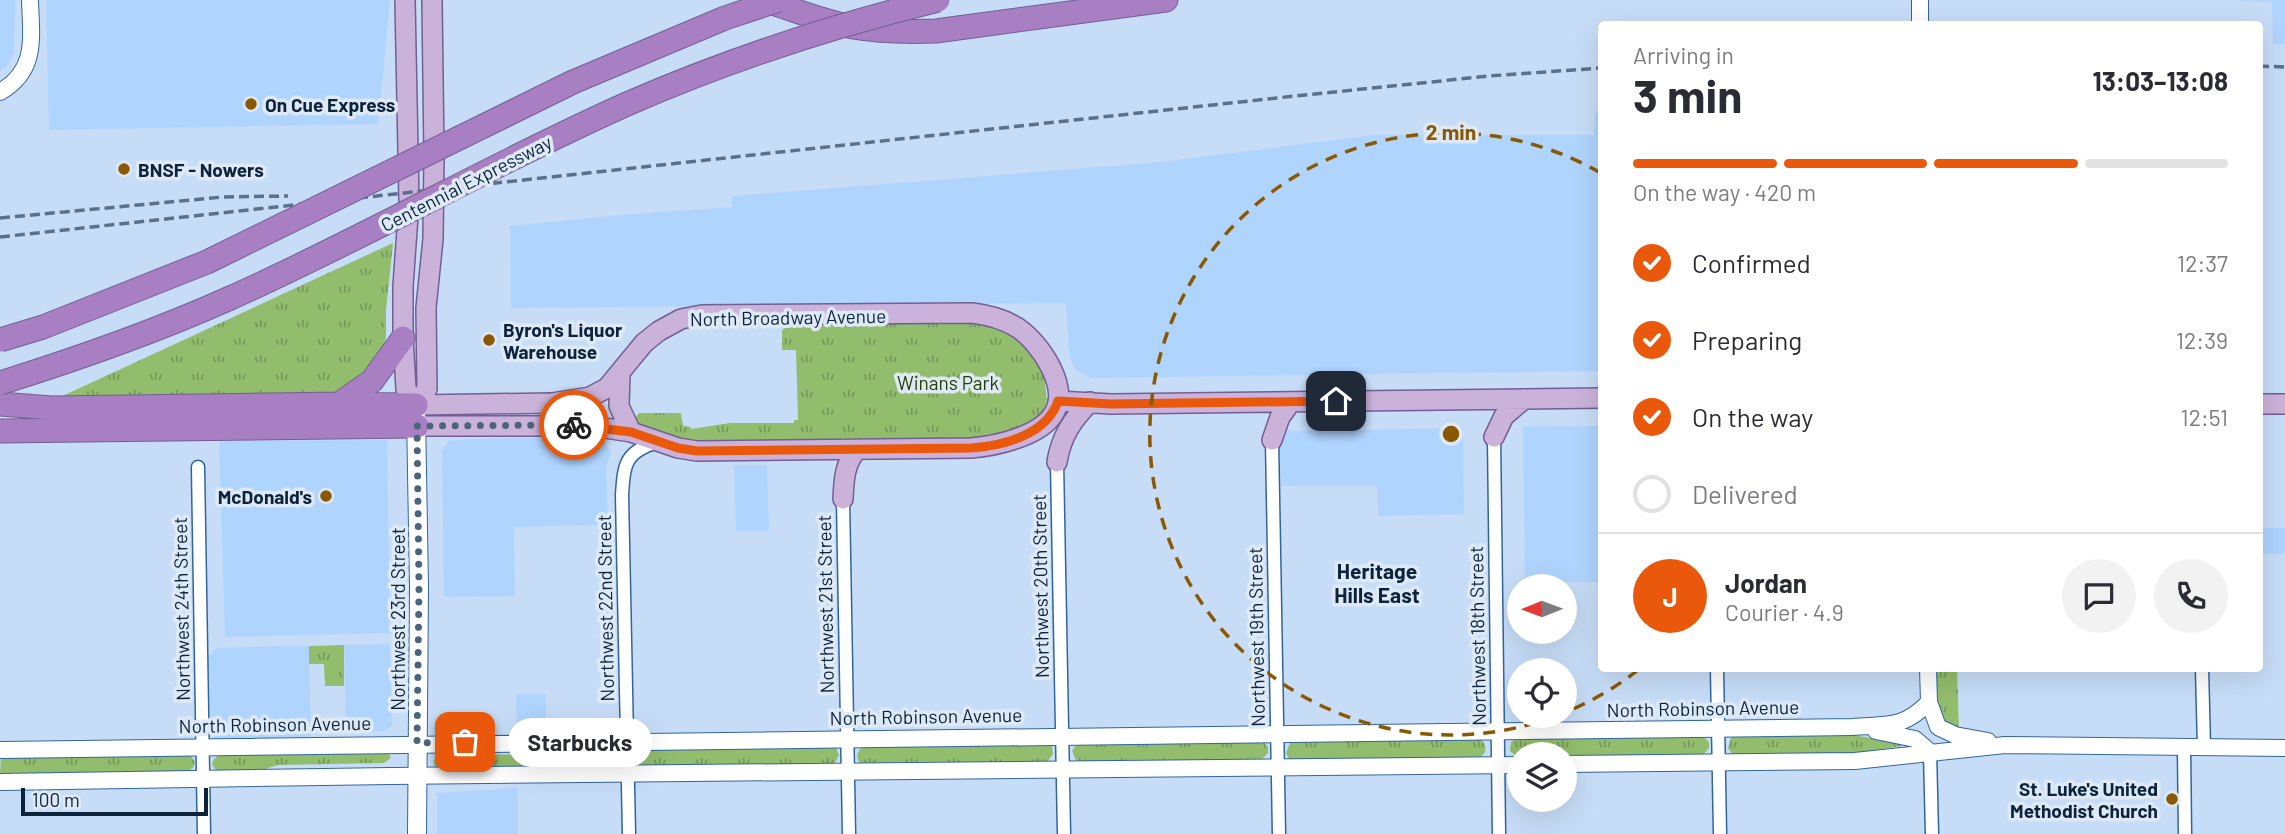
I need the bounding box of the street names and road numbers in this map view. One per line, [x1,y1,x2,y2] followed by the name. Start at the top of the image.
[377,130,556,236] street label: Centennial Expressway
[690,304,886,330] street label: North Broadway Avenue
[1027,494,1053,678] street label: Northwest 20th Street
[592,514,618,702] street label: Northwest 22nd Street
[812,514,838,694] street label: Northwest 21st Street
[168,517,194,701] street label: Northwest 24th Street
[386,527,409,711] street label: Northwest 23rd Street
[1464,546,1490,726] street label: Northwest 18th Street
[1243,547,1269,727] street label: Northwest 19th Street
[1606,695,1800,721] street label: North Robinson Avenue
[829,703,1023,729] street label: North Robinson Avenue
[178,711,372,737] street label: North Robinson Avenue

